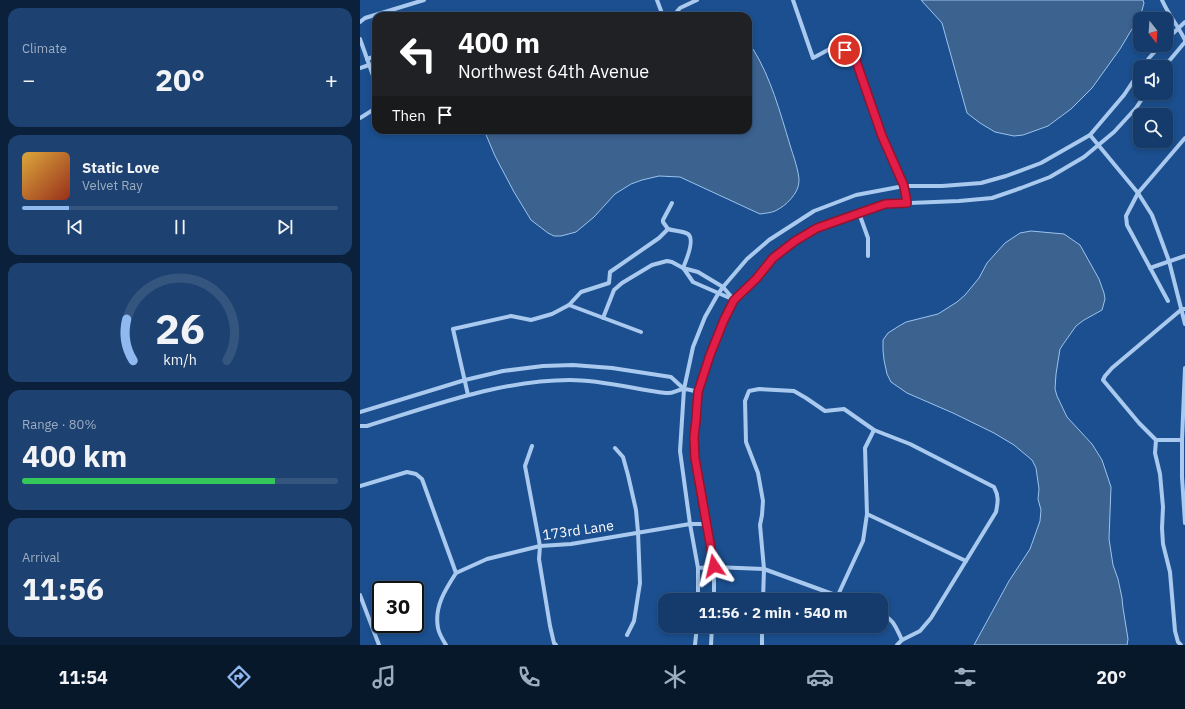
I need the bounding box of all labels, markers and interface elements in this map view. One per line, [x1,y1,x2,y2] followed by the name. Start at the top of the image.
[1133,12,1173,52] north arrow
[1133,12,1173,148] map controls
[458,24,540,61] text: 400 m
[392,28,444,80] icon: left
[828,33,862,67] pin
[834,39,856,61] icon: arrive
[22,40,67,57] text: Climate
[155,60,205,99] text: 20°
[458,60,649,83] text: Northwest 64th Avenue
[1133,60,1173,100] button: sound
[22,65,35,94] text: −
[325,65,338,94] text: +
[434,104,456,126] icon: arrive
[392,106,426,125] text: Then
[1133,108,1173,148] button: search
[82,158,159,177] text: Static Love
[82,177,143,194] text: Velvet Ray
[64,216,86,238] icon: previous
[169,216,191,238] icon: pause
[274,216,296,238] icon: next
[155,300,205,354] text: 26
[163,349,197,368] text: km/h
[22,416,96,433] text: Range · 80%
[22,436,127,475] text: 400 km
[541,516,615,544] street label: 173rd Lane
[693,545,735,587] position arrow
[22,549,60,566] text: Arrival
[22,569,104,608] text: 11:56
[372,581,424,633] speed limit sign: 30
[699,603,847,622] text: 11:56 · 2 min · 540 m
[225,663,253,691] icon: directions
[370,663,398,691] icon: music
[515,663,543,691] icon: phone
[661,663,689,691] icon: climate
[806,663,834,691] icon: car
[951,663,979,691] icon: filters
[59,666,108,689] text: 11:54
[1096,666,1126,689] text: 20°

